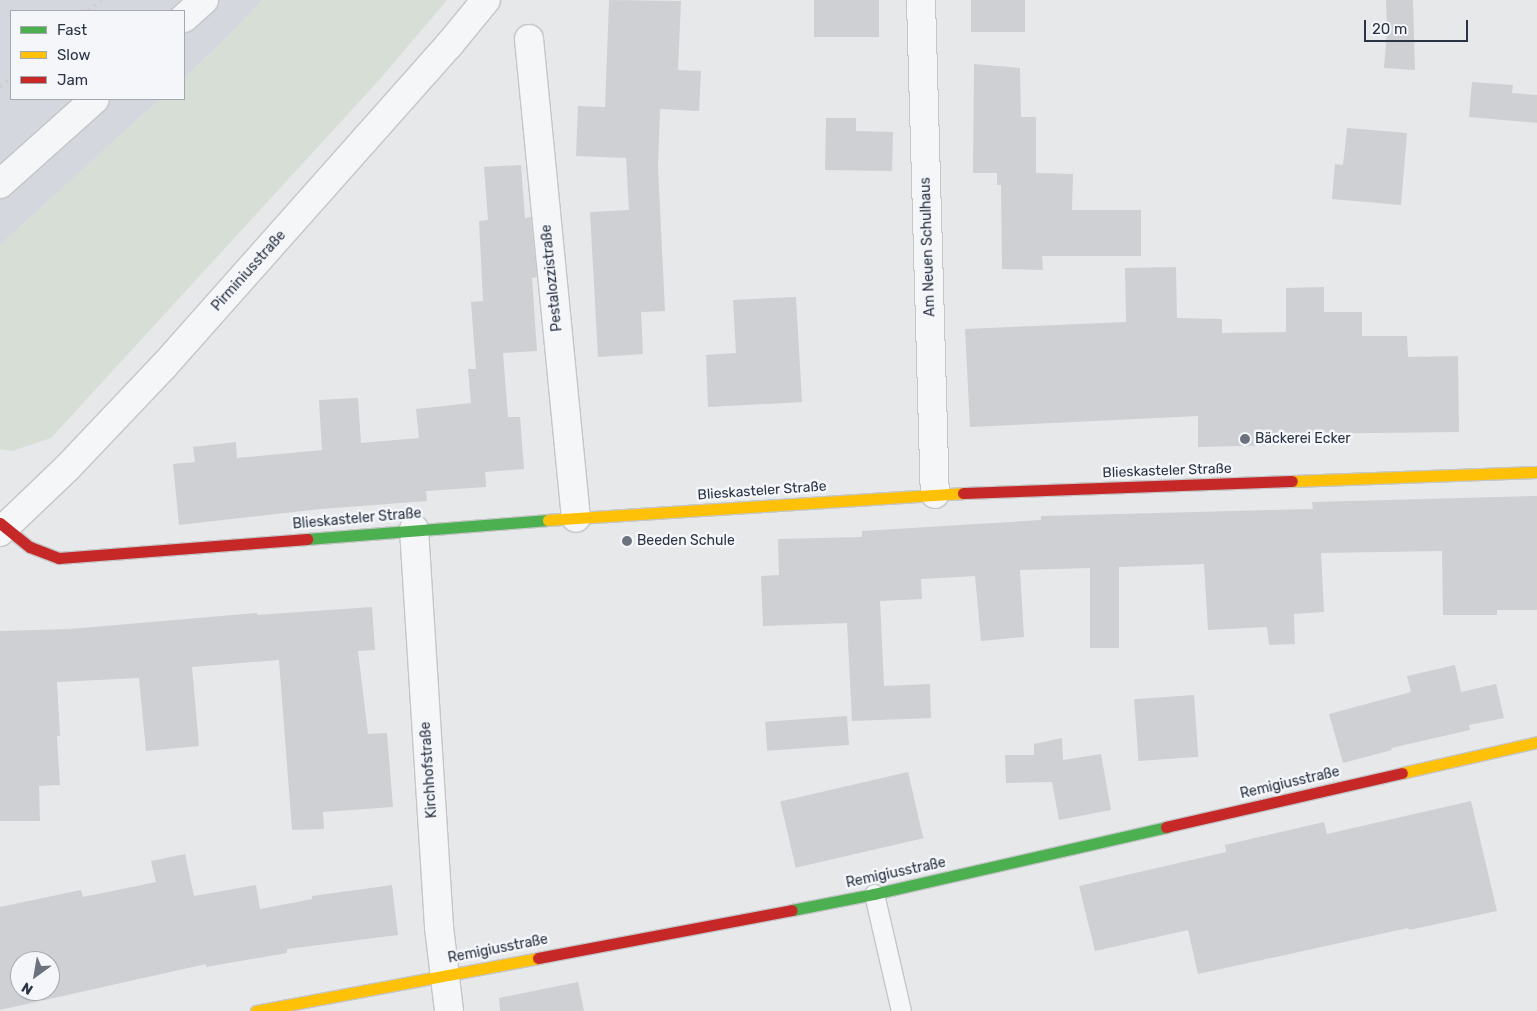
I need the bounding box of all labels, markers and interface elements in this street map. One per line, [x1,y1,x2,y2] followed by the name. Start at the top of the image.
[10,10,185,100] legend
[1367,10,1471,42] scale bar
[1372,20,1407,38] text: 20 m
[57,21,87,39] text: Fast
[57,46,90,64] text: Slow
[57,71,88,89] text: Jam
[917,177,939,317] street label: Am Neuen Schulhaus
[538,224,566,332] street label: Pestalozzistraße
[208,227,290,315] street label: Pirminiusstraße
[1255,431,1351,447] place label: Bäckerei Ecker
[1239,433,1251,445] marker: Bäckerei Ecker
[1102,460,1232,482] street label: Blieskasteler Straße
[697,478,827,504] street label: Blieskasteler Straße
[292,505,422,533] street label: Blieskasteler Straße
[637,533,735,549] place label: Beeden Schule
[621,535,633,547] marker: Beeden Schule
[417,721,441,819] street label: Kirchhofstraße
[1239,763,1341,803] street label: Remigiusstraße
[845,854,947,892] street label: Remigiusstraße
[446,931,550,967] street label: Remigiusstraße
[10,951,60,1001] north arrow
[19,978,36,998] text: N

